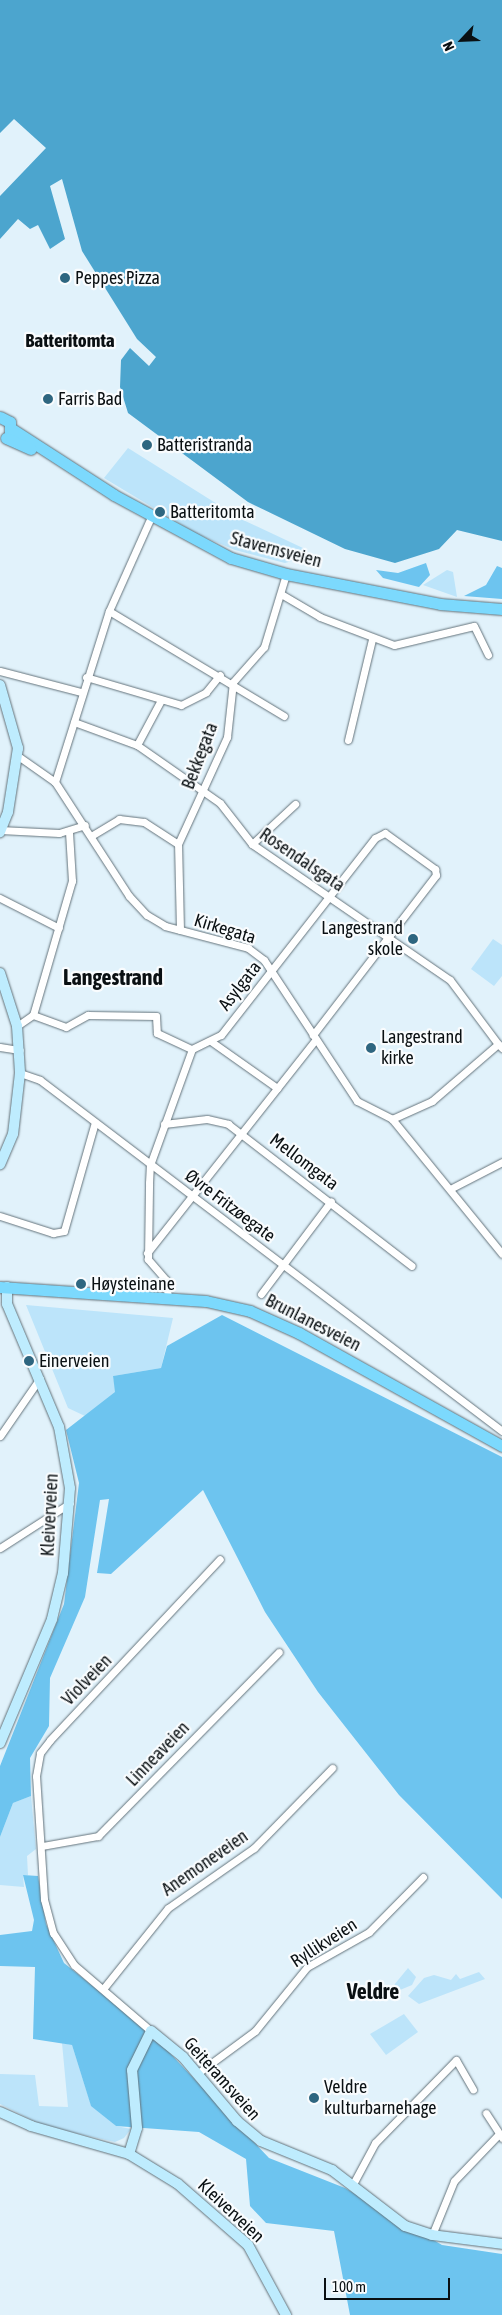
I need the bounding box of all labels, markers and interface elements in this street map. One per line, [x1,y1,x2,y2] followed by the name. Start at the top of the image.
[437,15,487,65] north arrow
[439,39,457,53] text: N
[75,267,160,289] place label: Peppes Pizza
[59,272,71,284] marker: Peppes Pizza
[25,330,115,352] district label: Batteritomta
[58,388,122,410] place label: Farris Bad
[42,393,54,405] marker: Farris Bad
[157,434,252,456] place label: Batteristranda
[141,439,153,451] marker: Batteristranda
[170,501,255,523] place label: Batteritomta
[154,506,166,518] marker: Batteritomta
[228,527,324,573] street label: Stavernsveien
[177,720,223,792] street label: Bekkegata
[255,824,349,896] street label: Rosendalsgata
[192,909,258,949] street label: Kirkegata
[321,918,403,961] place label: Langestrand skole
[407,933,419,945] marker: Langestrand skole
[214,957,266,1015] street label: Asylgata
[63,965,163,991] district label: Langestrand
[381,1027,463,1070] place label: Langestrand kirke
[365,1042,377,1054] marker: Langestrand kirke
[265,1129,343,1195] street label: Mellomgata
[181,1165,279,1247] street label: Øvre Fritzøegate
[91,1273,175,1295] place label: Høysteinane
[75,1278,87,1290] marker: Høysteinane
[262,1290,364,1356] street label: Brunlanesveien
[39,1350,109,1372] place label: Einerveien
[23,1355,35,1367] marker: Einerveien
[37,1473,63,1557] street label: Kleiverveien
[58,1650,116,1710] street label: Violveien
[122,1717,194,1791] street label: Linneaveien
[158,1825,252,1901] street label: Anemoneveien
[287,1914,361,1972] street label: Ryllikveien
[347,1979,399,2005] district label: Veldre
[179,2033,265,2125] street label: Geiteramsveien
[324,2077,436,2120] place label: Veldre kulturbarnehage
[308,2092,320,2104] marker: Veldre kulturbarnehage
[193,2175,269,2247] street label: Kleiverveien
[327,2268,453,2300] scale bar
[332,2278,366,2295] text: 100 m

